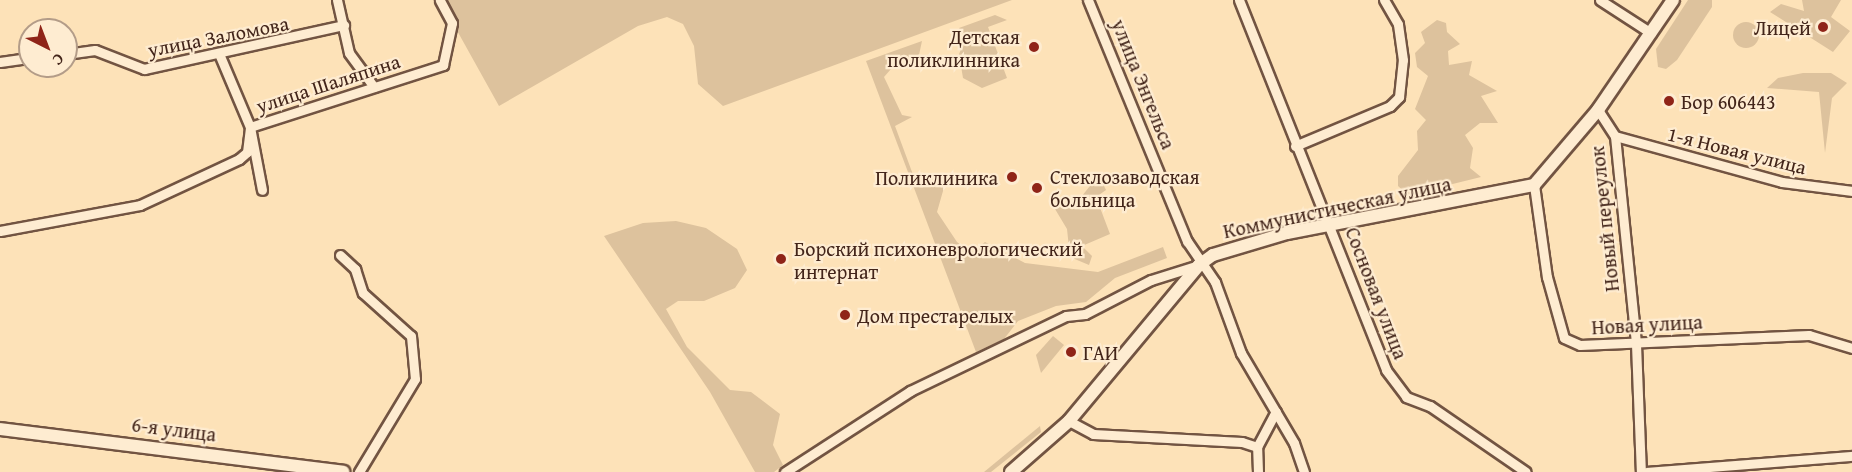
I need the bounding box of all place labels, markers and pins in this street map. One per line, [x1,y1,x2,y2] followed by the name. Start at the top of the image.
[1754,15,1811,39] place label: Лицей
[1816,20,1830,34] marker: Лицей
[887,24,1020,71] place label: Детская поликлинника
[1025,38,1043,56] marker: Детская поликлинника
[1681,89,1776,113] place label: Бор 606443
[1662,94,1676,108] marker: Бор 606443
[1050,164,1200,211] place label: Стеклозаводская больница
[875,165,998,189] place label: Поликлиника
[1003,168,1021,186] marker: Поликлиника
[1028,179,1046,197] marker: Стеклозаводская больница
[794,236,1083,283] place label: Борский психоневрологический интернат
[772,250,790,268] marker: Борский психоневрологический интернат
[857,303,1014,327] place label: Дом престарелых
[838,308,852,322] marker: Дом престарелых
[1083,340,1118,364] place label: ГАИ
[1064,345,1078,359] marker: ГАИ

